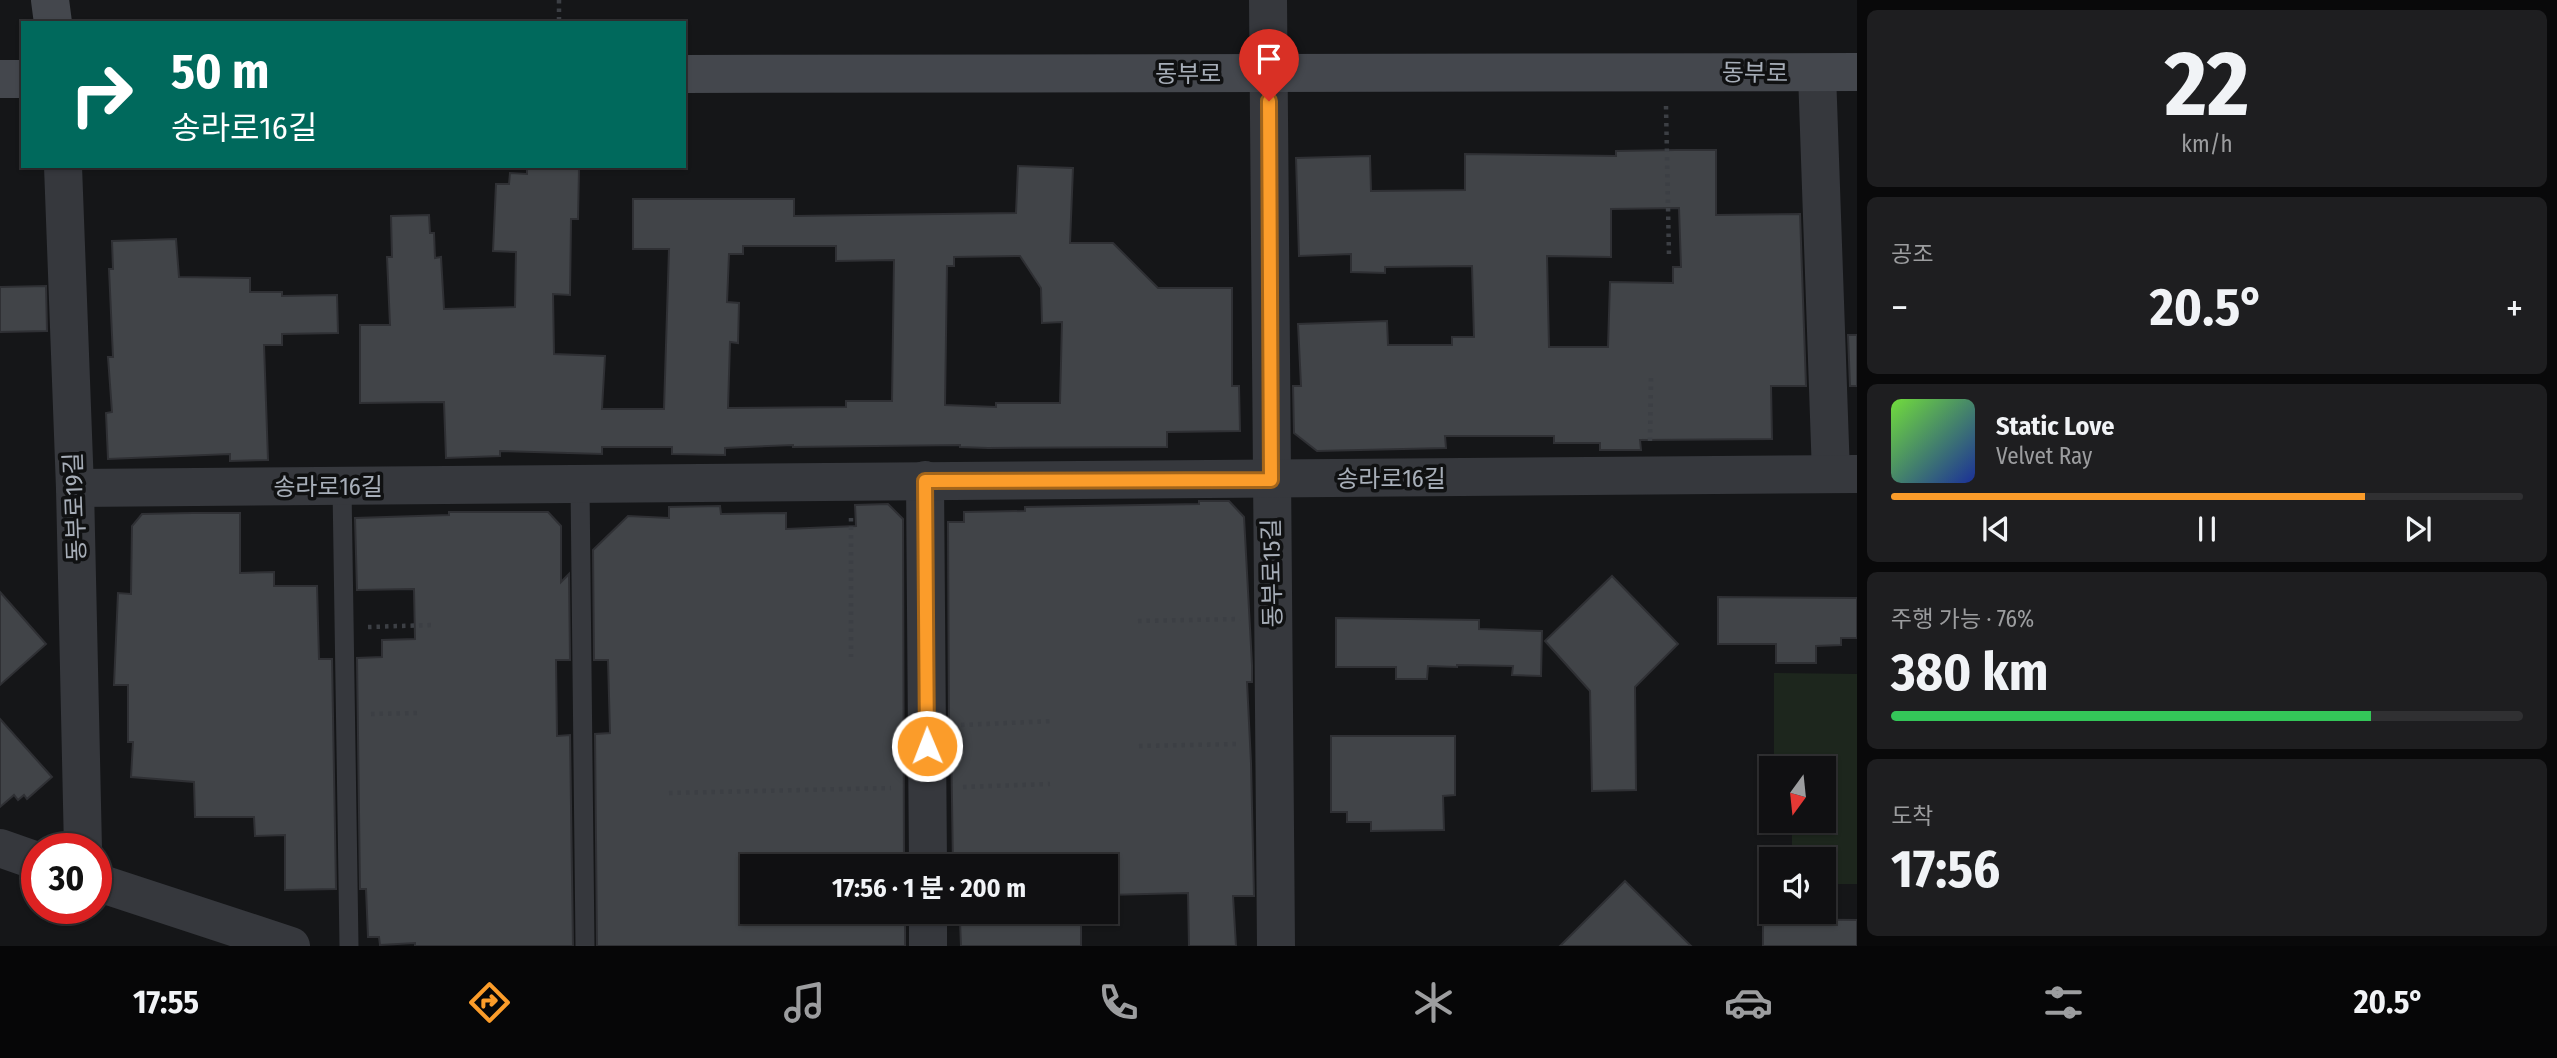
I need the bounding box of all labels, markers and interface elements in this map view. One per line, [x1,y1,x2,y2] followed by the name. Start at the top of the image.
[1239,29,1299,101] pin
[2165,30,2249,139] text: 22
[1250,40,1288,78] icon: arrive
[171,42,269,101] text: 50 m
[56,49,147,140] icon: right
[1722,58,1788,88] street label: 동부로
[1155,60,1221,88] street label: 동부로
[171,109,317,147] text: 송라로16길
[2181,130,2233,158] text: km/h
[1891,240,1933,268] text: 공조
[2150,276,2264,339] text: 20.5°
[1891,285,1908,331] text: −
[2506,285,2523,331] text: +
[1996,411,2114,442] text: Static Love
[1996,442,2092,470] text: Velvet Ray
[59,452,91,562] street label: 동부로19길
[1336,465,1446,493] street label: 송라로16길
[273,473,383,501] street label: 송라로16길
[1977,510,2015,548] icon: previous
[2188,510,2226,548] icon: pause
[2399,510,2437,548] icon: next
[1257,518,1287,628] street label: 동부로15길
[1891,605,2034,633] text: 주행 가능 · 76%
[1891,641,2048,704] text: 380 km
[890,709,964,783] position arrow
[1759,756,1836,833] north arrow
[1759,756,1836,924] map controls
[1891,802,1933,830] text: 도착
[21,833,112,924] speed limit sign: 30
[1891,838,2000,901] text: 17:56
[1759,847,1836,924] button: sound
[832,873,1026,904] text: 17:56 · 1 분 · 200 m
[465,978,514,1027] icon: directions
[780,978,829,1027] icon: music
[1094,978,1143,1027] icon: phone
[1409,978,1458,1027] icon: climate
[1724,978,1773,1027] icon: car
[2039,978,2088,1027] icon: filters
[133,983,199,1021] text: 17:55
[2354,983,2424,1021] text: 20.5°

